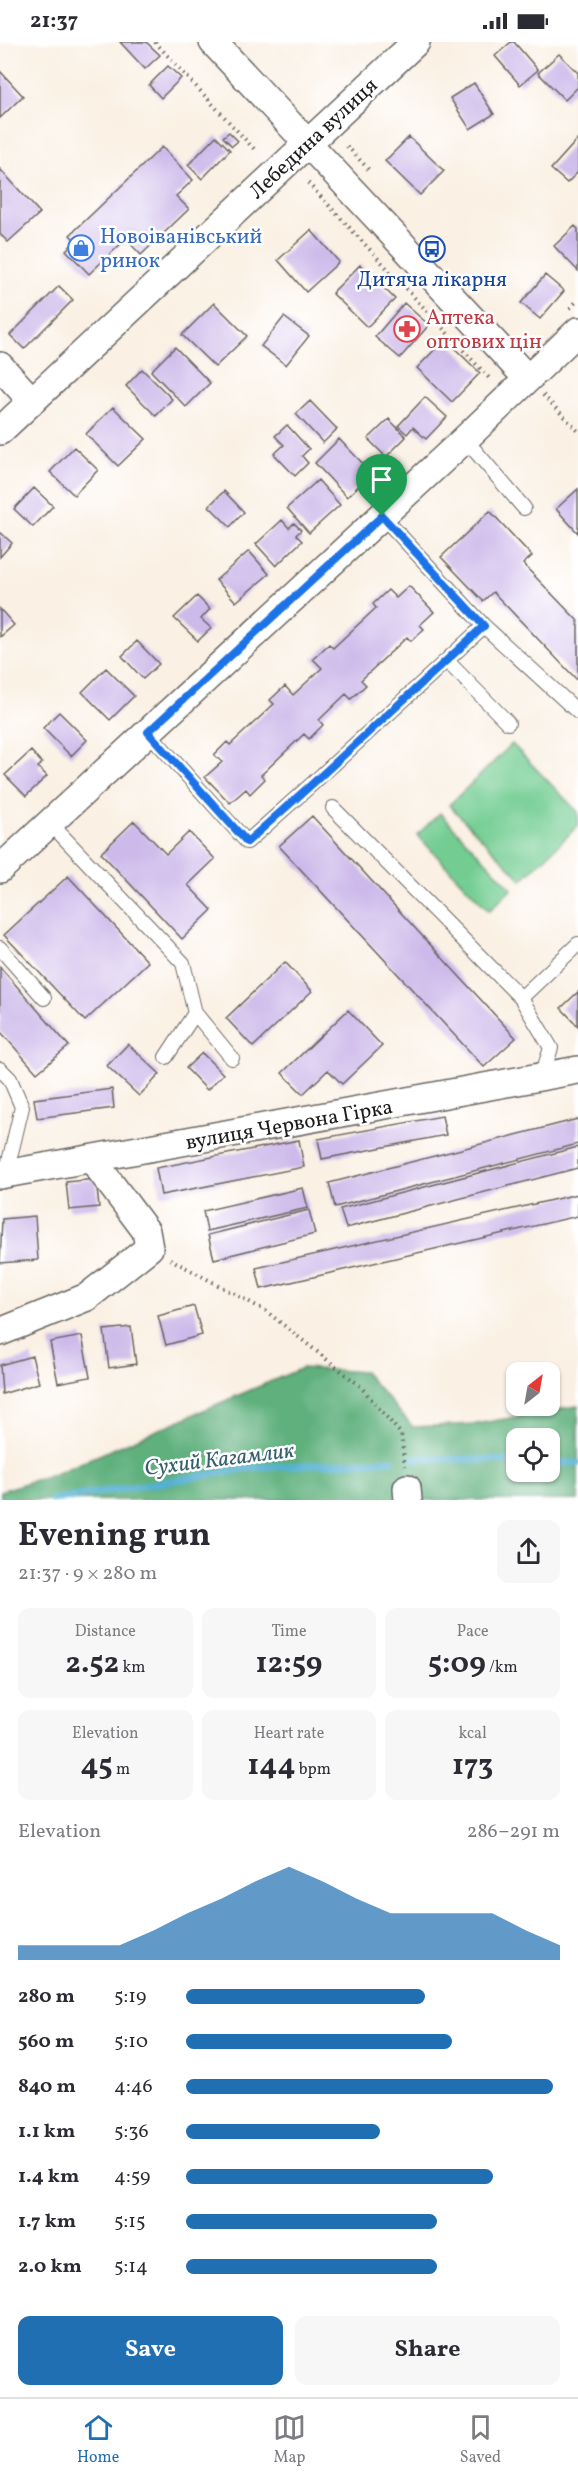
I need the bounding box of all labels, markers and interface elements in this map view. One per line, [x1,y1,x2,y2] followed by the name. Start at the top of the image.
[30,6,78,37] text: 21:37
[243,72,385,206] street label: Лебедина вулиця
[100,223,263,276] place label: Новоіванівський ринок
[66,233,96,263] shop icon: Новоіванівський ринок
[417,234,447,264] bus stop icon: Дитяча лікарня
[357,266,507,295] place label: Дитяча лікарня
[426,304,542,357] place label: Аптека оптових цін
[392,314,422,344] pharmacy icon: Аптека оптових цін
[356,454,407,516] pin
[365,463,398,496] icon: arrive
[183,1093,395,1158] street label: вулиця Червона Гірка
[506,1362,560,1416] north arrow
[506,1362,560,1482] map controls
[506,1428,560,1482] button: locate
[143,1436,296,1485] water label: Сухий Кагамлик
[18,1514,211,1560] text: Evening run
[497,1520,560,1583] button: share
[18,1560,157,1588] text: 21:37 · 9 × 280 m
[75,1621,136,1643] text: Distance
[271,1621,307,1643] text: Time
[457,1621,489,1643] text: Pace
[65,1643,119,1685] text: 2.52
[256,1643,322,1685] text: 12:59
[428,1643,486,1685] text: 5:09
[119,1657,145,1679] text: km
[486,1657,518,1679] text: /km
[72,1723,139,1745] text: Elevation
[254,1723,324,1745] text: Heart rate
[458,1723,487,1745] text: kcal
[81,1745,113,1787] text: 45
[247,1745,296,1787] text: 144
[452,1745,493,1787] text: 173
[113,1759,130,1781] text: m
[296,1759,331,1781] text: bpm
[18,1818,101,1846] text: Elevation
[467,1818,560,1846] text: 286–291 m
[18,1983,75,2011] text: 280 m
[114,1983,146,2011] text: 5:19
[18,2028,74,2056] text: 560 m
[114,2028,148,2056] text: 5:10
[18,2073,76,2101] text: 840 m
[114,2073,153,2101] text: 4:46
[18,2118,75,2146] text: 1.1 km
[114,2118,149,2146] text: 5:36
[18,2163,79,2191] text: 1.4 km
[114,2163,150,2191] text: 4:59
[18,2208,76,2236] text: 1.7 km
[114,2208,146,2236] text: 5:15
[18,2253,82,2281] text: 2.0 km
[114,2253,148,2281] text: 5:14
[18,2316,283,2385] button: Save
[295,2316,560,2385] button: Share
[77,2411,119,2469] tab: Home
[273,2411,306,2469] tab: Map
[460,2411,501,2469] tab: Saved

